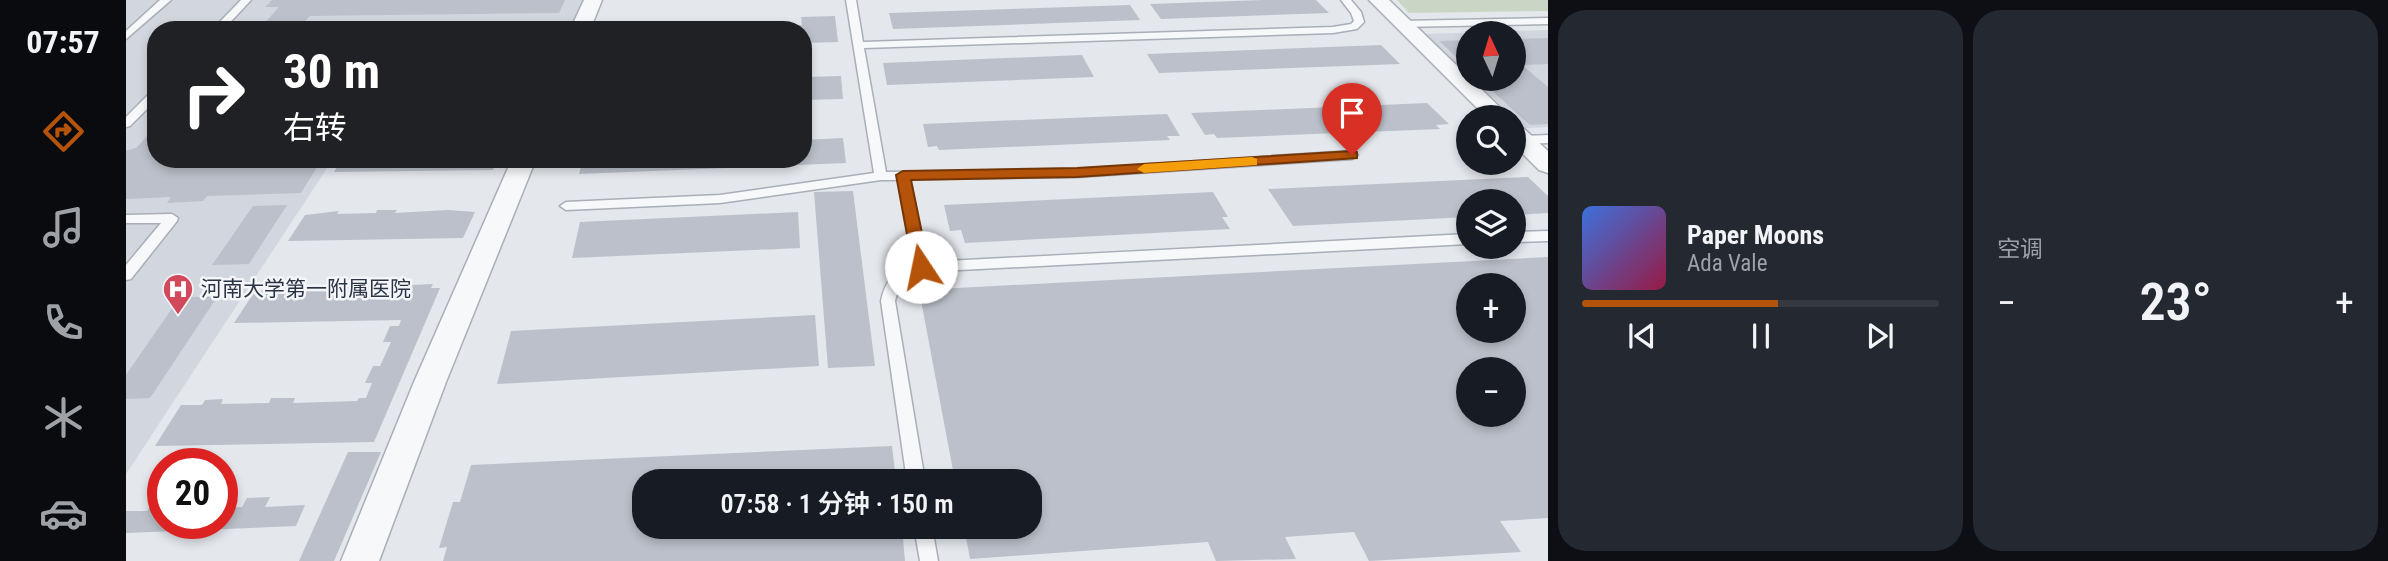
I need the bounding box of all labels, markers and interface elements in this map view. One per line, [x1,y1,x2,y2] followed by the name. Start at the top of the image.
[1456,21,1526,91] north arrow
[1456,21,1526,427] map controls
[26,23,100,61] text: 07:57
[283,43,380,100] text: 30 m
[168,49,259,140] icon: right
[1322,83,1382,155] pin
[1333,94,1371,132] icon: arrive
[1456,105,1526,175] button: search
[39,107,88,156] icon: directions
[283,109,347,147] text: 右转
[1456,189,1526,259] button: layers
[39,203,88,252] icon: music
[1687,220,1824,250] text: Paper Moons
[884,230,958,304] position arrow
[1997,236,2043,263] text: 空调
[1687,250,1767,277] text: Ada Vale
[161,272,195,316] hospital icon: 河南大学第一附属医院
[2139,272,2212,333] text: 23°
[1456,273,1526,343] button: +
[201,277,411,301] place label: 河南大学第一附属医院
[1997,281,2016,325] text: −
[2335,281,2354,325] text: +
[39,298,88,347] icon: phone
[1623,317,1661,355] icon: previous
[1742,317,1780,355] icon: pause
[1861,317,1899,355] icon: next
[1456,357,1526,427] button: −
[39,393,88,442] icon: climate
[147,448,238,539] speed limit sign: 20
[39,489,88,538] icon: car
[720,489,954,519] text: 07:58 · 1 分钟 · 150 m

